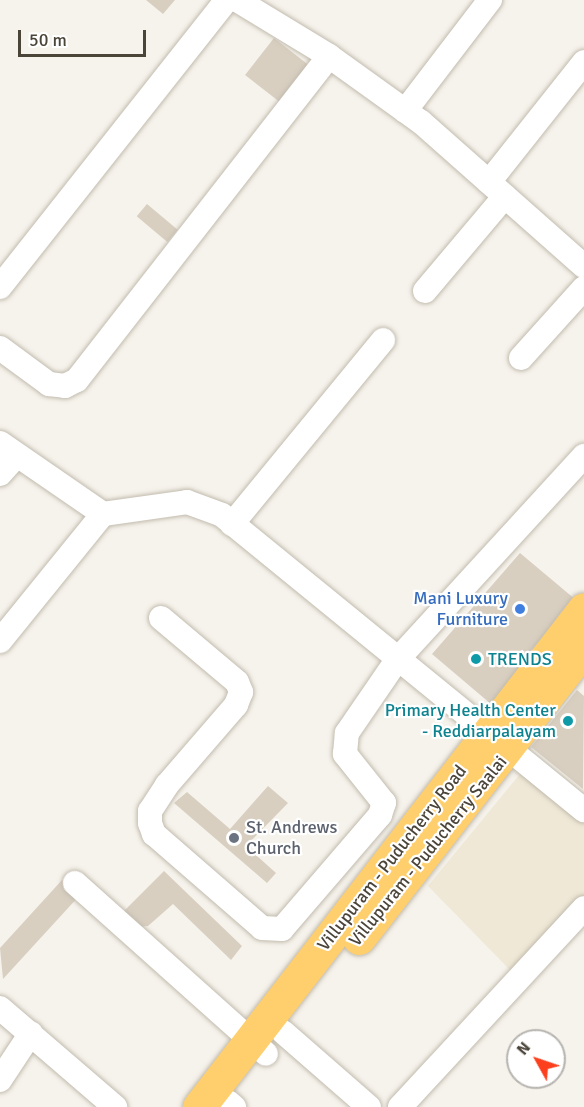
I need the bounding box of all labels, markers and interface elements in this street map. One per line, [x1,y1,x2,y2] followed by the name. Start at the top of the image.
[21,18,148,56] scale bar
[29,29,67,51] text: 50 m
[413,588,508,630] place label: Mani Luxury Furniture
[513,602,527,616] marker: Mani Luxury Furniture
[488,648,552,670] place label: TRENDS
[469,652,483,666] marker: TRENDS
[385,700,556,742] place label: Primary Health Center - Reddiarpalayam
[561,714,575,728] marker: Primary Health Center - Reddiarpalayam
[344,751,512,951] street label: Villupuram - Puducherry Saalai
[313,761,471,955] street label: Villupuram - Puducherry Road
[246,817,337,860] place label: St. Andrews Church
[227,831,241,845] marker: St. Andrews Church
[506,1029,566,1089] north arrow
[512,1038,535,1059] text: N

